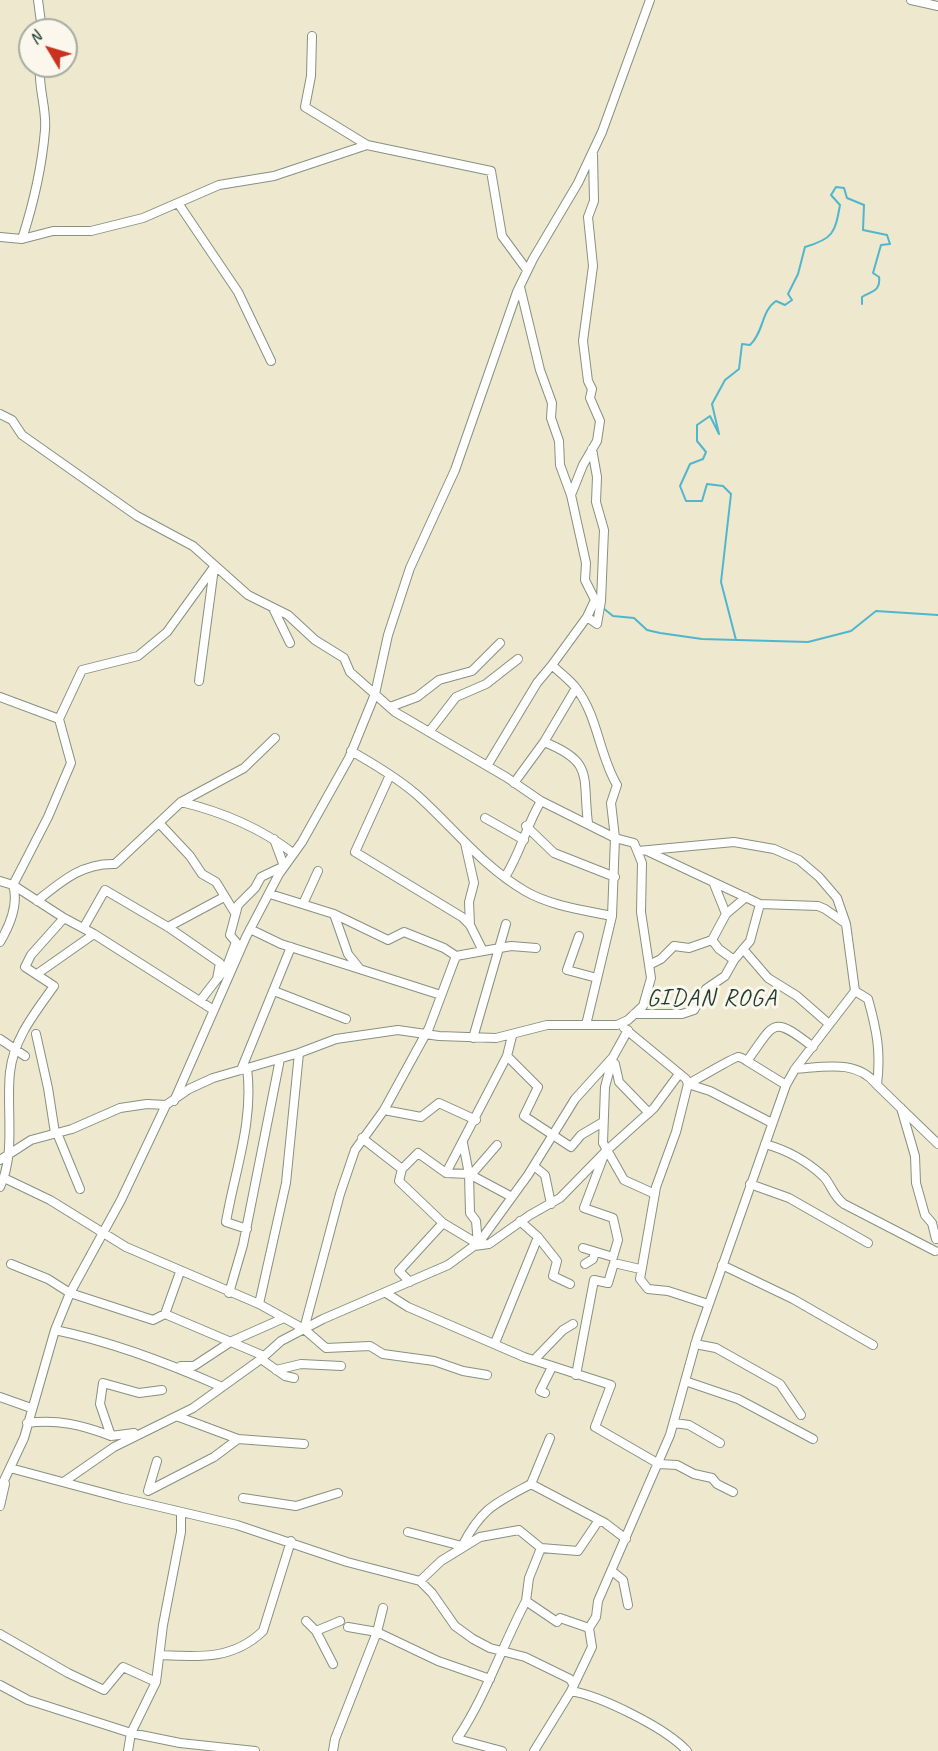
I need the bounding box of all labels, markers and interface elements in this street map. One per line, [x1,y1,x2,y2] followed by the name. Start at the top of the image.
[18,18,78,78] north arrow
[24,28,46,48] text: N
[648,985,776,1013] district label: GIDAN ROGA

